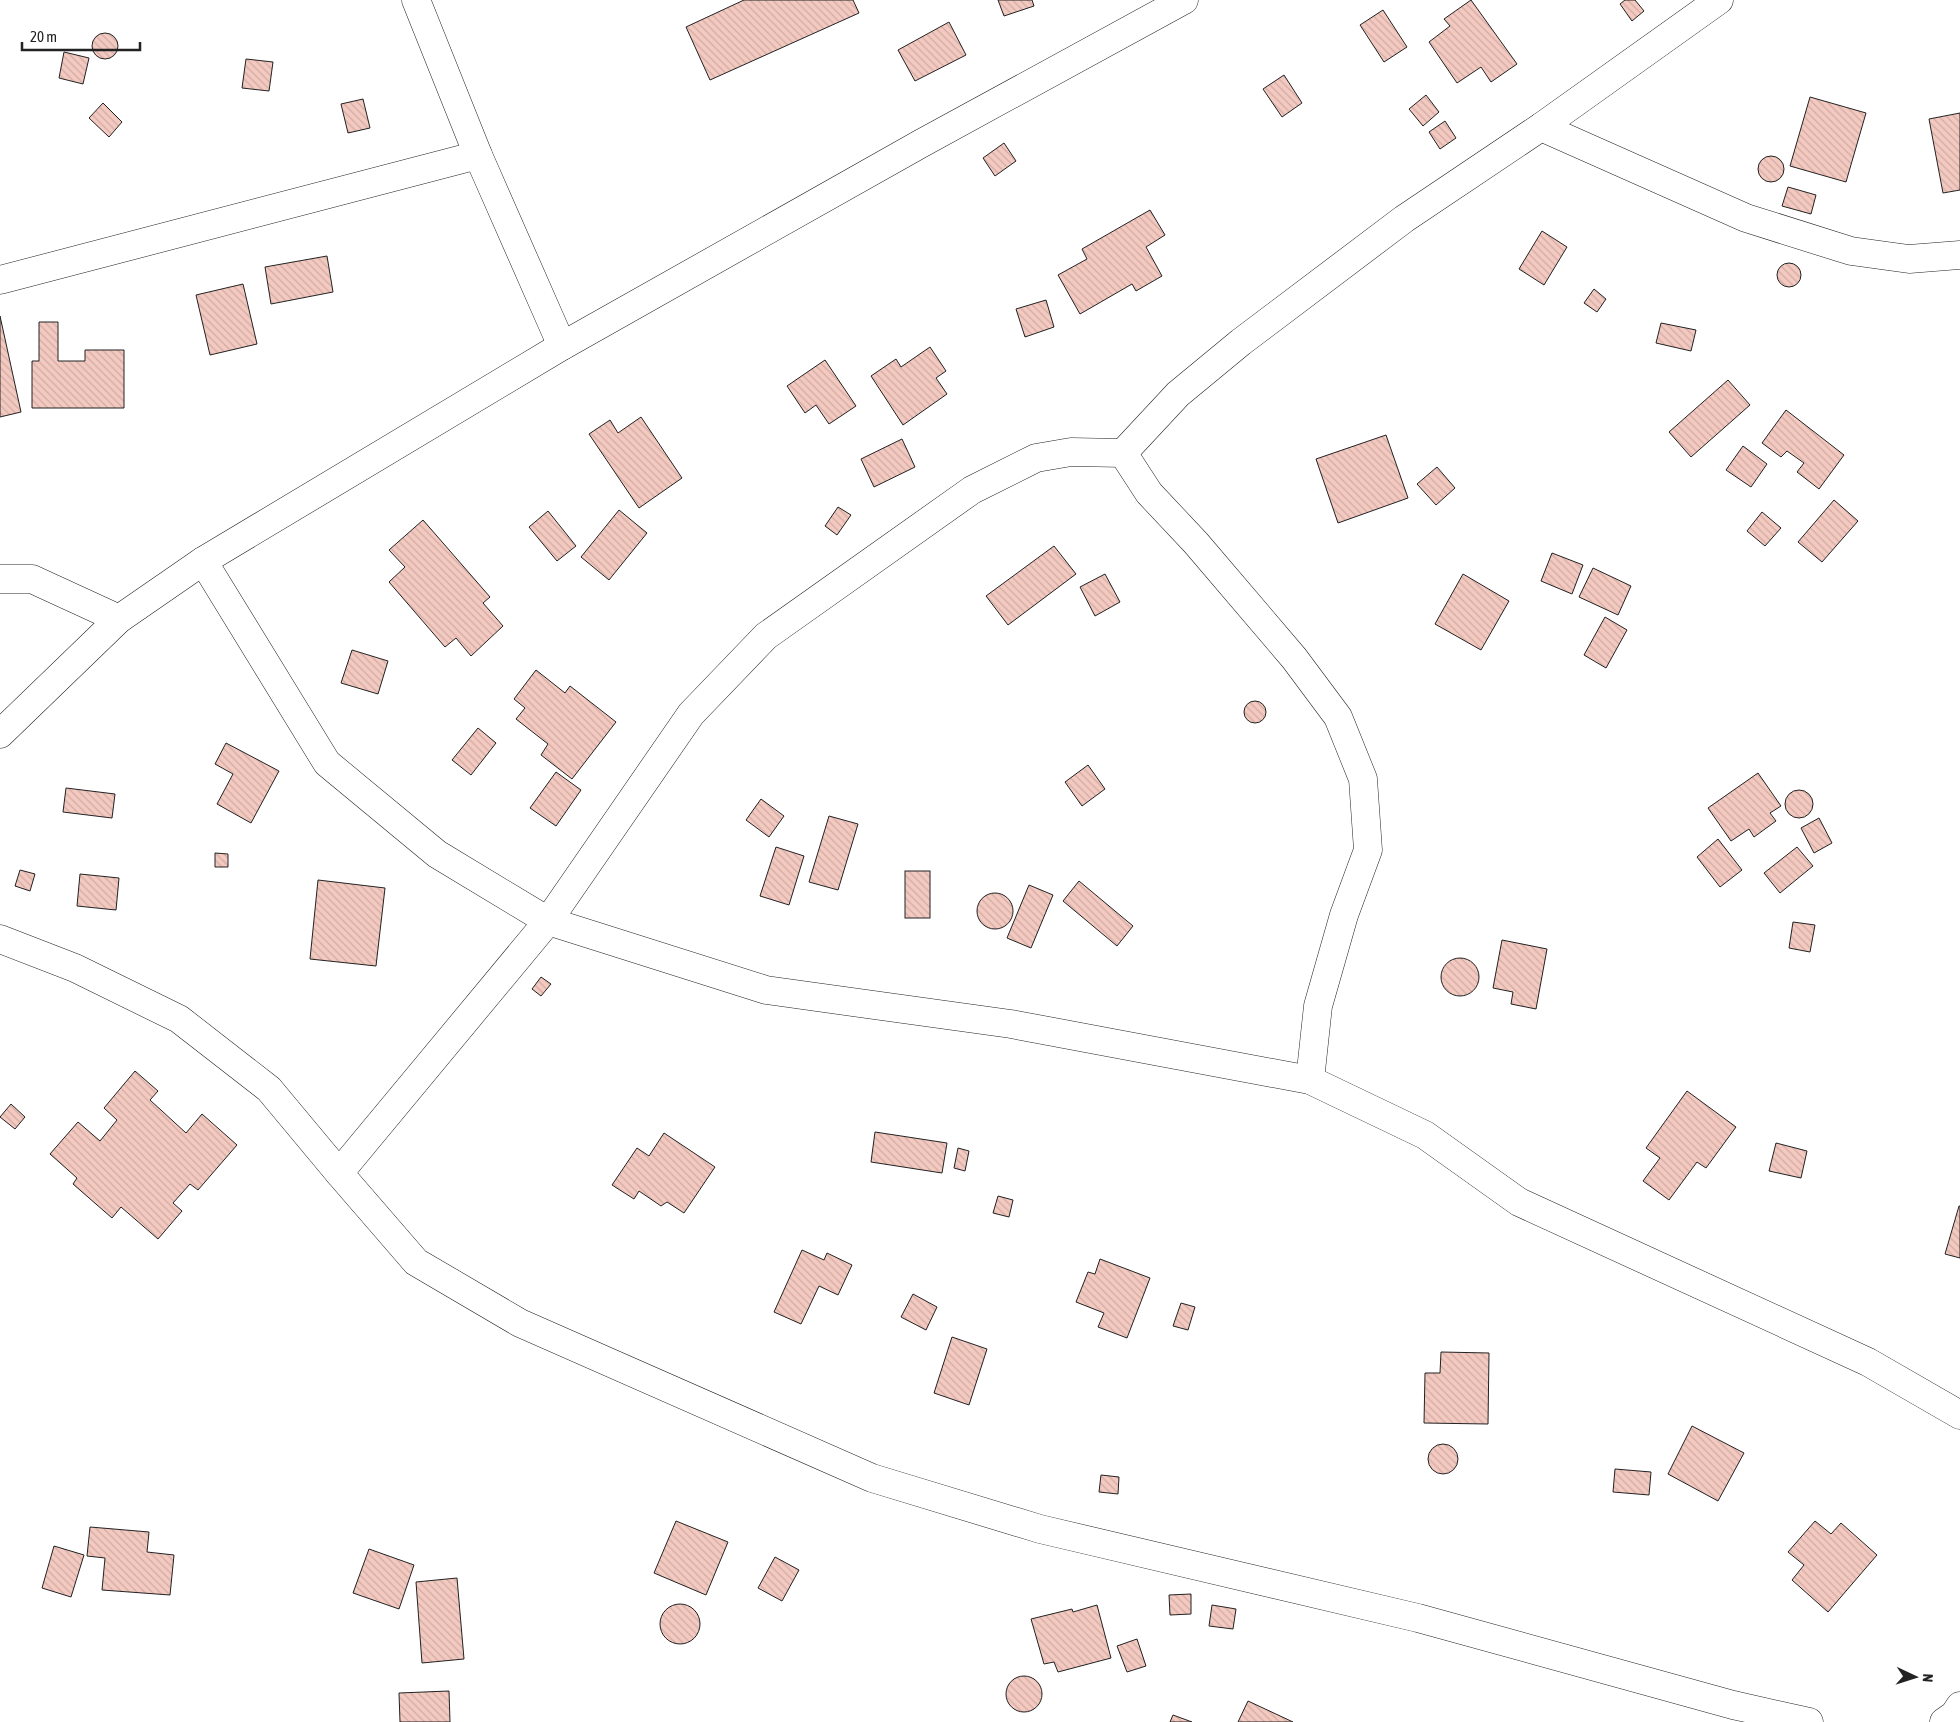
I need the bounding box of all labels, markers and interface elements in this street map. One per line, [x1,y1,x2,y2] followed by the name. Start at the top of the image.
[22,20,140,52] scale bar
[30,28,57,45] text: 20 m
[1890,1652,1940,1702] north arrow
[1920,1673,1936,1683] text: N

